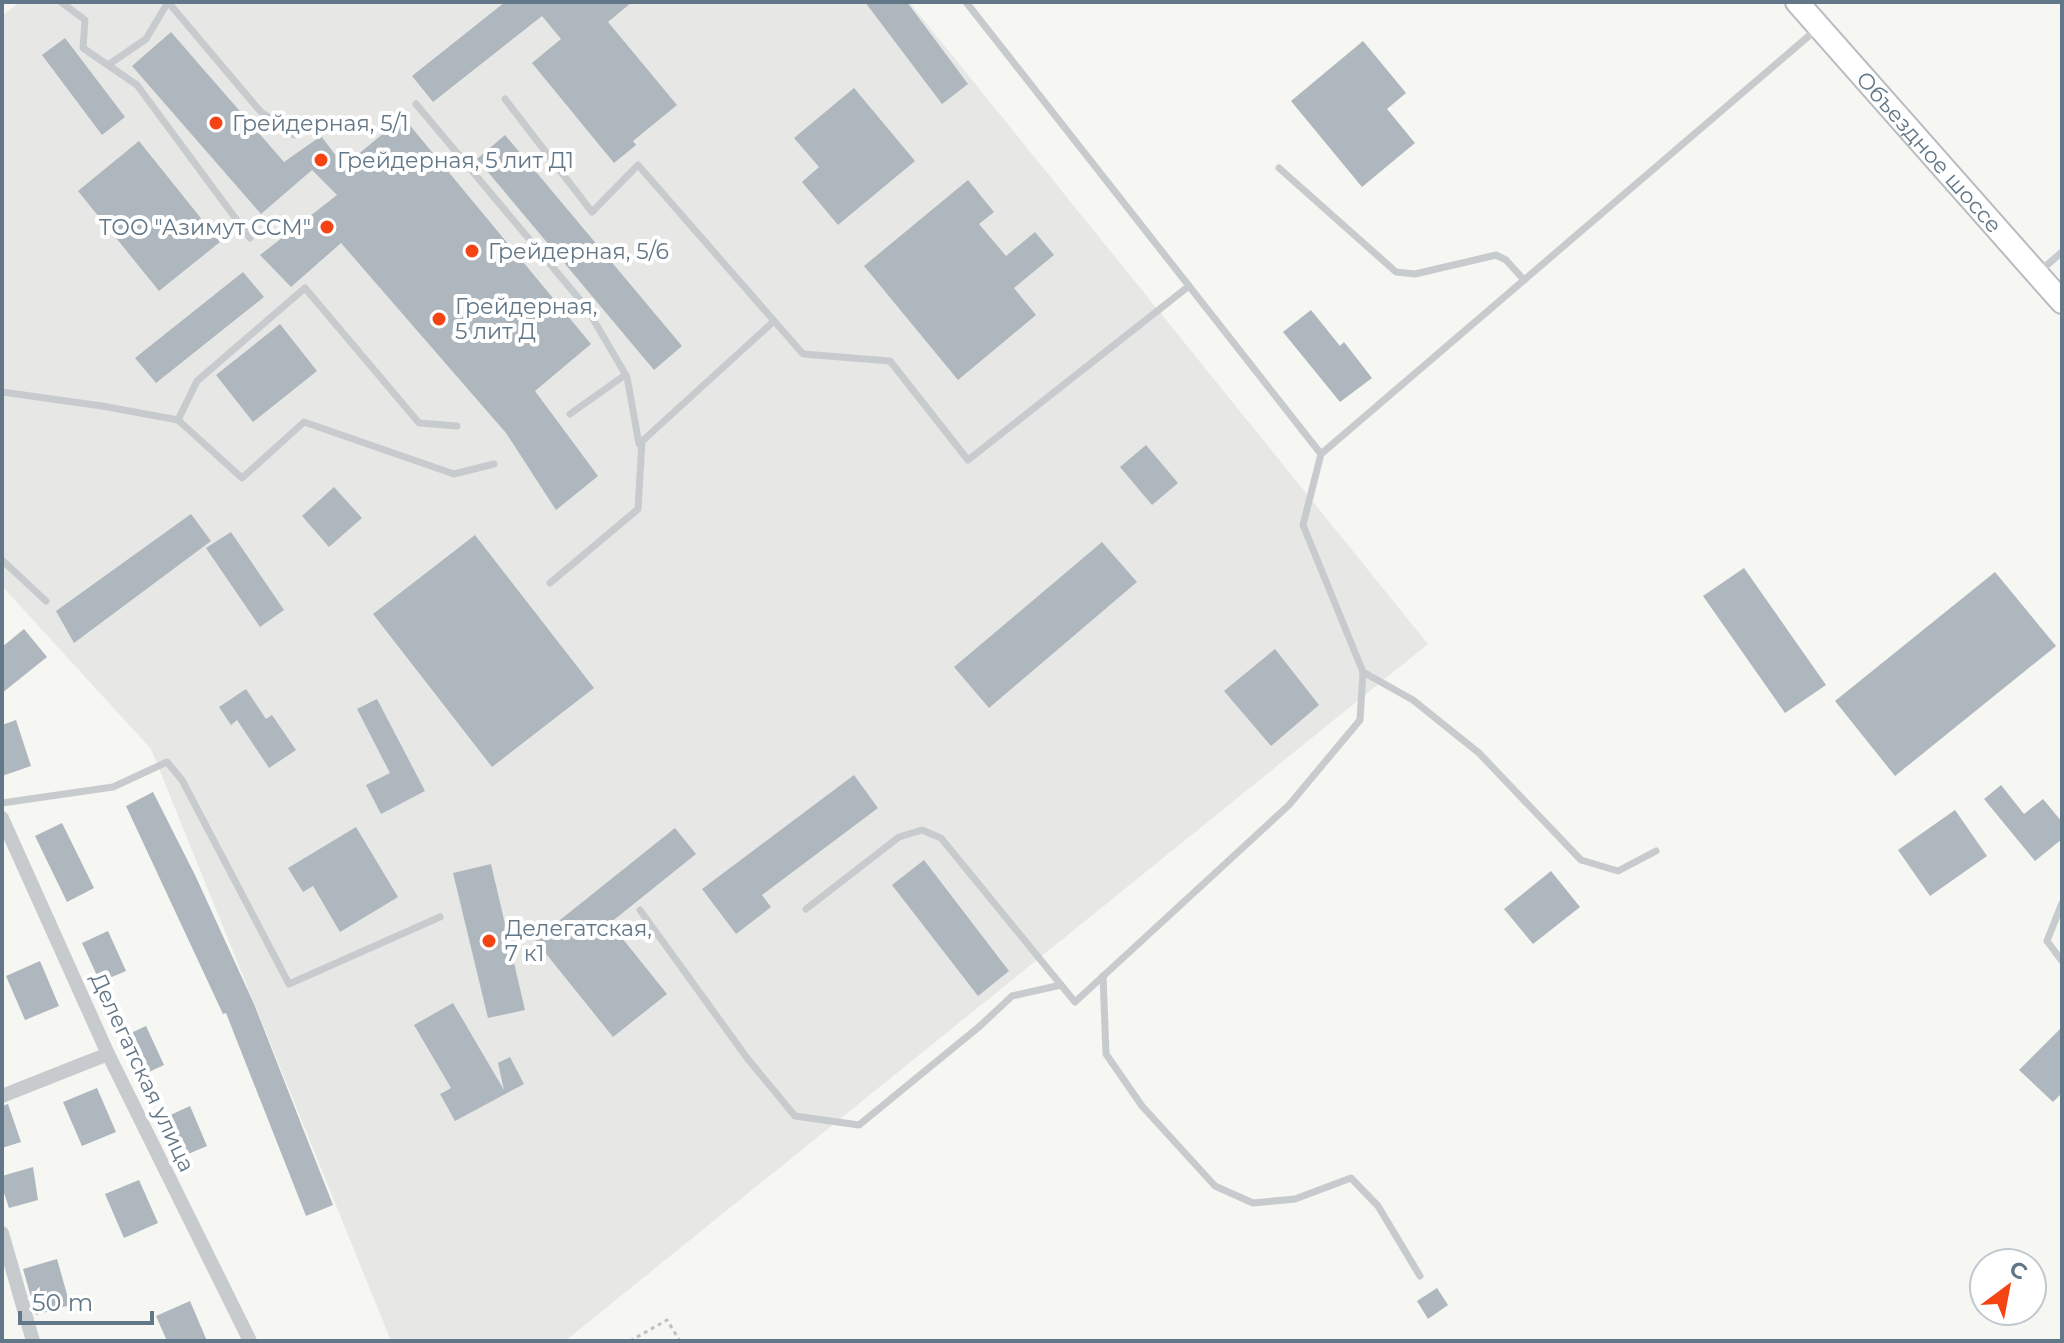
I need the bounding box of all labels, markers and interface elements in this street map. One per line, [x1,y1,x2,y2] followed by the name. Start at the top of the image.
[1850,66,2008,239] street label: Объездное шоссе
[232,110,409,137] place label: Грейдерная, 5/1
[207,114,225,132] marker: Грейдерная, 5/1
[337,147,574,174] place label: Грейдерная, 5 лит Д1
[312,151,330,169] marker: Грейдерная, 5 лит Д1
[99,214,311,241] place label: ТОО "Азимут ССМ"
[318,218,336,236] marker: ТОО "Азимут ССМ"
[488,238,669,265] place label: Грейдерная, 5/6
[463,242,481,260] marker: Грейдерная, 5/6
[455,293,597,345] place label: Грейдерная, 5 лит Д
[430,310,448,328] marker: Грейдерная, 5 лит Д
[505,915,652,967] place label: Делегатская, 7 к1
[480,932,498,950] marker: Делегатская, 7 к1
[85,968,201,1176] street label: Делегатская улица
[1968,1247,2048,1327] north arrow
[2004,1255,2032,1286] text: С
[20,1275,152,1325] scale bar
[32,1288,93,1317] text: 50 m

